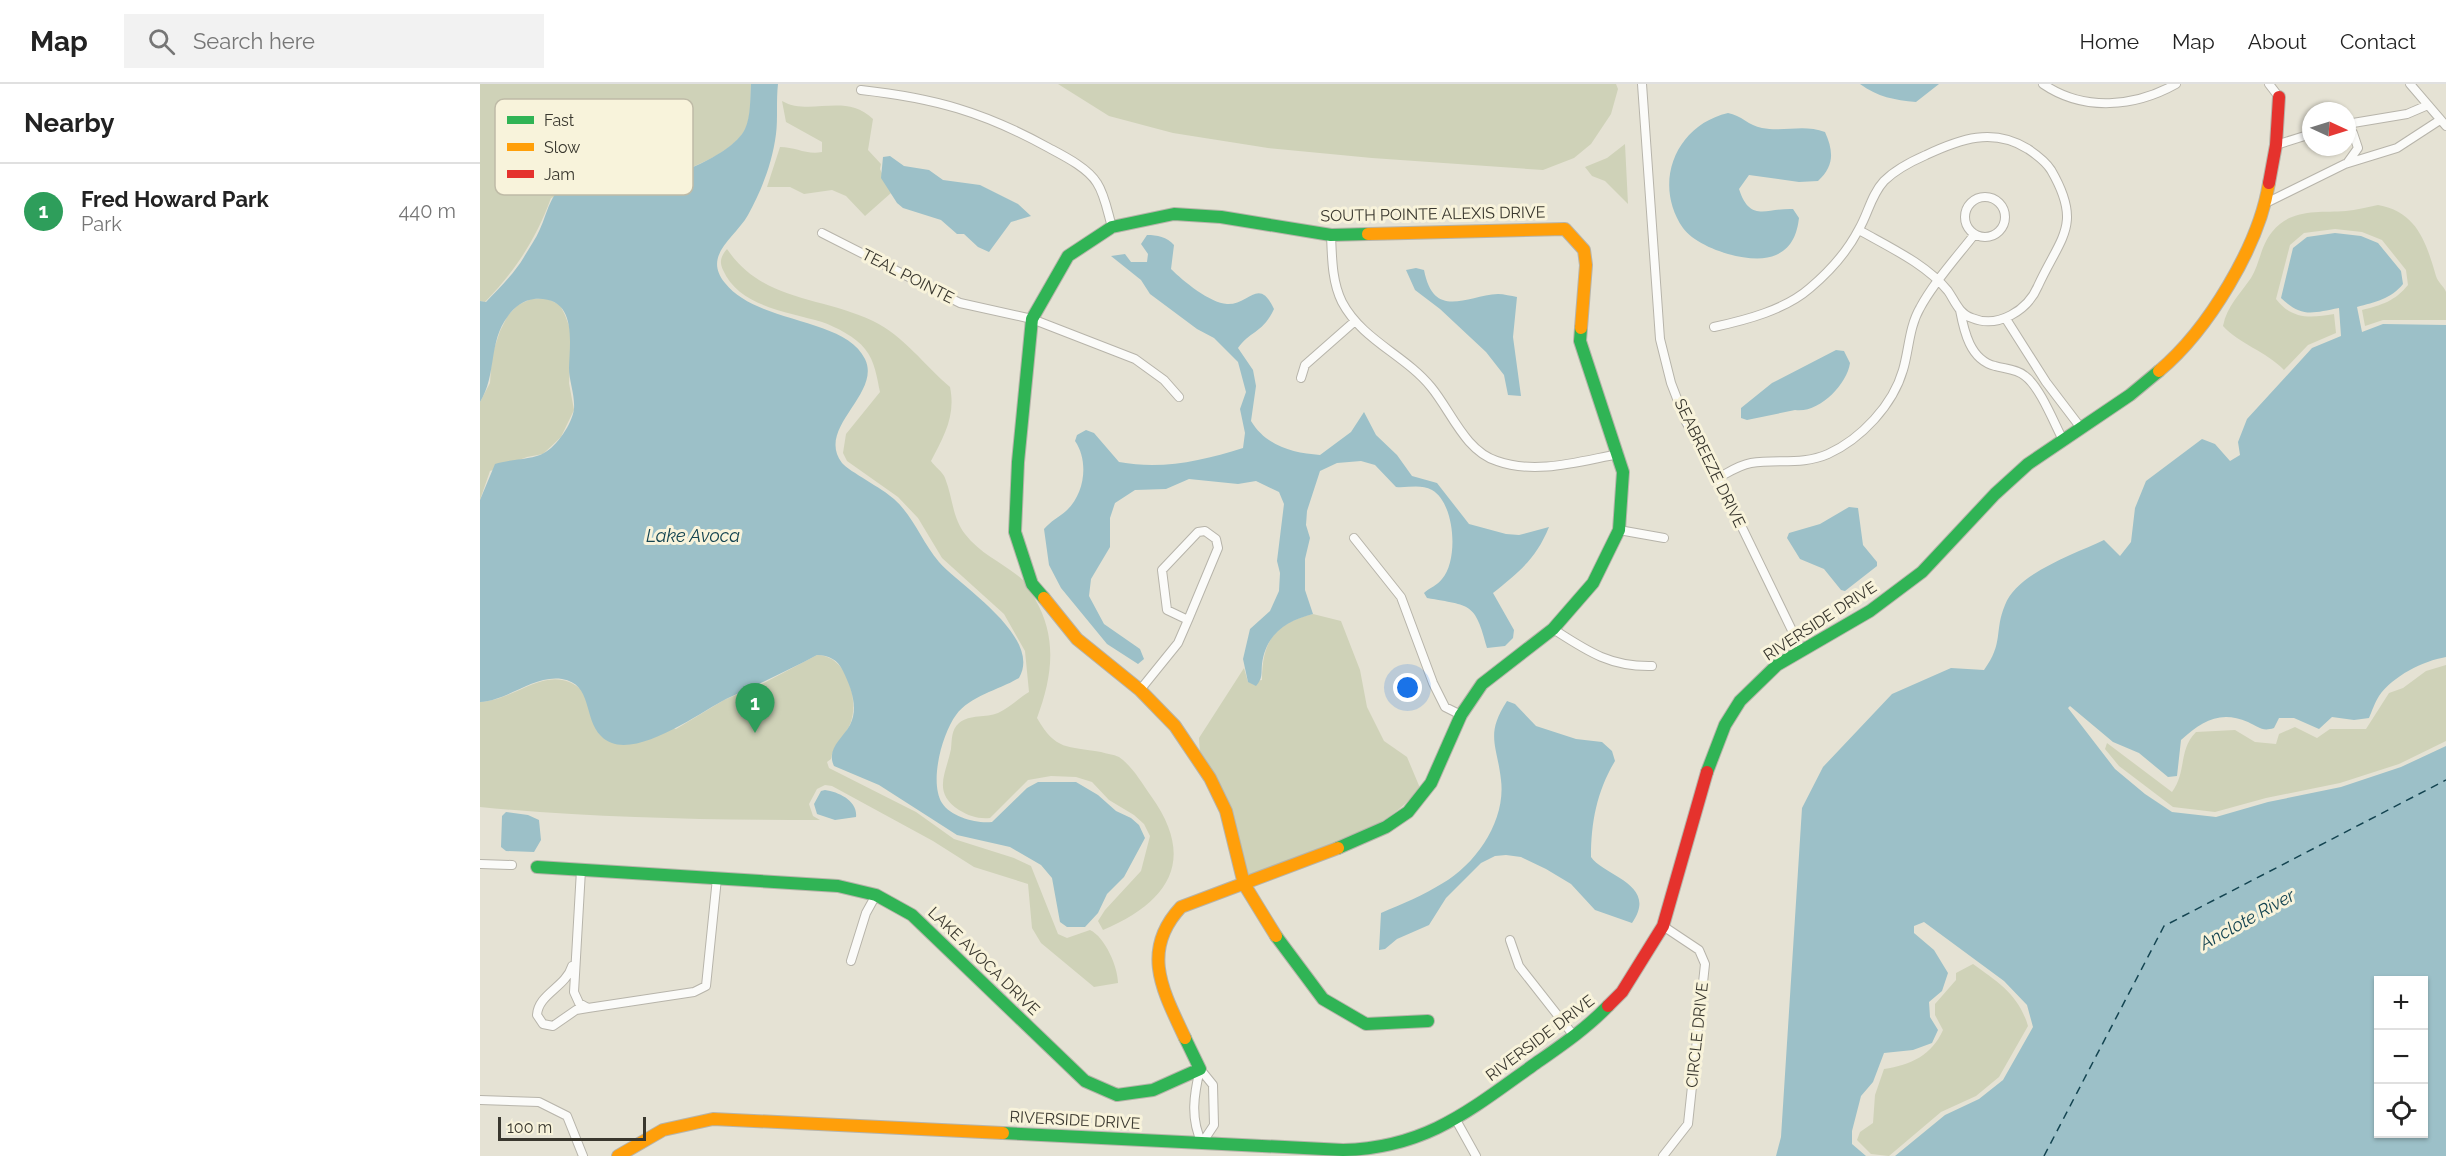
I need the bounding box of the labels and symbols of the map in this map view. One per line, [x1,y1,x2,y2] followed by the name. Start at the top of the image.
[495,99,693,195] legend
[2302,102,2356,156] north arrow
[544,111,575,130] text: Fast
[544,138,580,157] text: Slow
[544,165,575,184] text: Jam
[1320,203,1546,225] street label: SOUTH POINTE ALEXIS DRIVE
[859,245,958,308] street label: TEAL POINTE
[1671,395,1750,531] street label: SEABREEZE DRIVE
[646,525,740,546] water label: Lake Avoca
[1760,577,1880,665] street label: RIVERSIDE DRIVE
[1393,673,1422,702] your location
[736,684,774,733] pin: 1
[2195,884,2299,954] water label: Anclote River
[924,903,1044,1019] street label: LAKE AVOCA DRIVE
[1682,981,1712,1089] street label: CIRCLE DRIVE
[1482,991,1598,1085] street label: RIVERSIDE DRIVE
[1009,1107,1141,1133] street label: RIVERSIDE DRIVE
[498,1114,646,1142] scale bar

